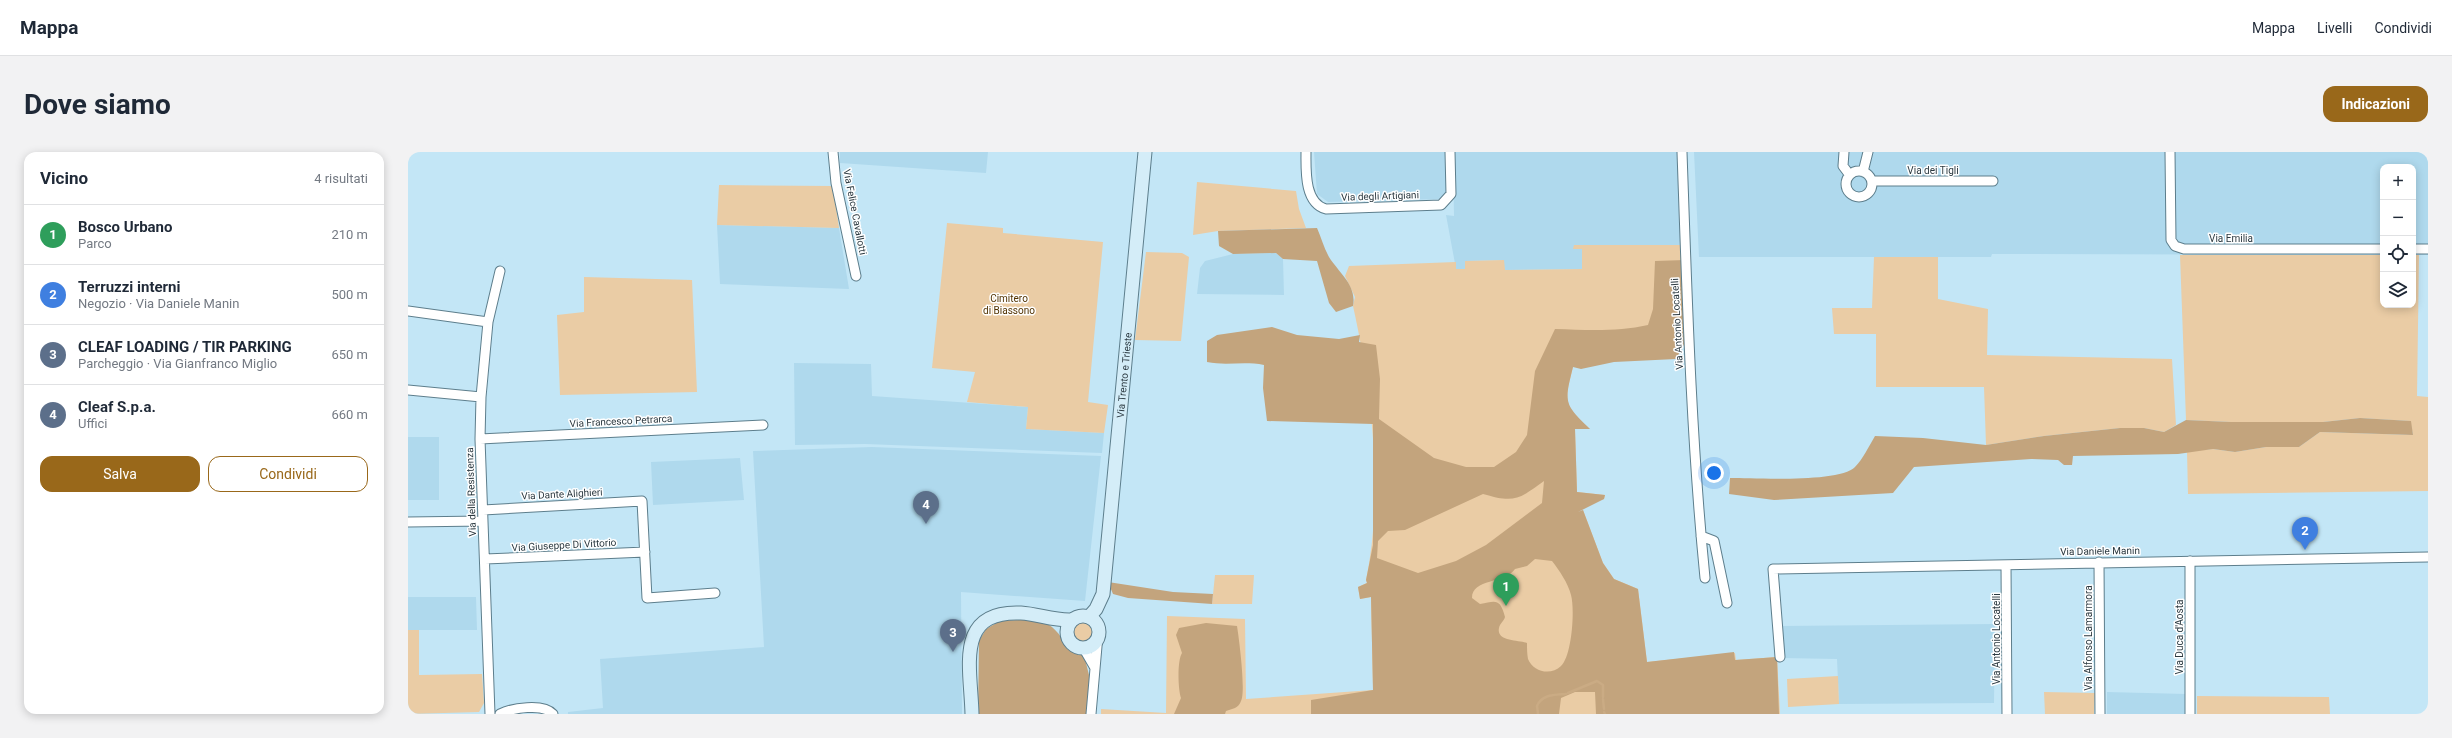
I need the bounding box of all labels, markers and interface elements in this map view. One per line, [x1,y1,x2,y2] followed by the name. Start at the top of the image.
[20,16,78,39] text: Mappa
[2252,20,2295,36] text: Mappa
[2317,20,2352,36] text: Livelli
[2374,20,2432,36] text: Condividi
[2323,86,2428,122] button: Indicazioni
[24,88,171,121] text: Dove siamo
[2380,164,2416,308] map controls
[2380,164,2416,200] button: +
[1907,165,1959,176] street label: Via dei Tigli
[40,168,88,188] text: Vicino
[841,168,869,256] street label: Via Felice Cavallotti
[314,171,368,186] text: 4 risultati
[1341,189,1419,203] street label: Via degli Artigiani
[2380,200,2416,236] button: −
[78,218,172,236] text: Bosco Urbano
[49,227,57,242] text: 1
[331,227,368,242] text: 210 m
[2209,233,2253,244] street label: Via Emilia
[78,236,112,251] text: Parco
[2380,236,2416,272] button: locate
[2380,272,2416,308] button: layers
[78,278,181,296] text: Terruzzi interni
[1669,278,1685,370] street label: Via Antonio Locatelli
[49,287,57,302] text: 2
[331,287,368,302] text: 500 m
[983,293,1035,316] park label: Cimitero di Biassono
[78,296,239,311] text: Negozio · Via Daniele Manin
[1114,332,1133,418] street label: Via Trento e Trieste
[78,338,292,356] text: CLEAF LOADING / TIR PARKING
[49,347,57,362] text: 3
[331,347,368,362] text: 650 m
[78,356,277,371] text: Parcheggio · Via Gianfranco Miglio
[78,398,156,416] text: Cleaf S.p.a.
[49,407,57,422] text: 4
[331,407,368,422] text: 660 m
[569,413,673,429] street label: Via Francesco Petrarca
[78,416,108,431] text: Uffici
[464,447,478,537] street label: Via della Resistenza
[40,456,200,492] button: Salva
[208,456,368,492] button: Condividi
[1704,463,1724,483] your location
[521,486,603,502] street label: Via Dante Alighieri
[913,491,939,524] pin: 4
[2292,517,2318,550] pin: 2
[511,537,617,553] street label: Via Giuseppe Di Vittorio
[2060,545,2140,557] street label: Via Daniele Manin
[1493,573,1519,606] pin: 1
[2083,585,2094,691] street label: Via Alfonso Lamarmora
[1991,593,2002,685] street label: Via Antonio Locatelli
[2174,600,2185,674] street label: Via Duca d'Aosta
[940,619,966,652] pin: 3

